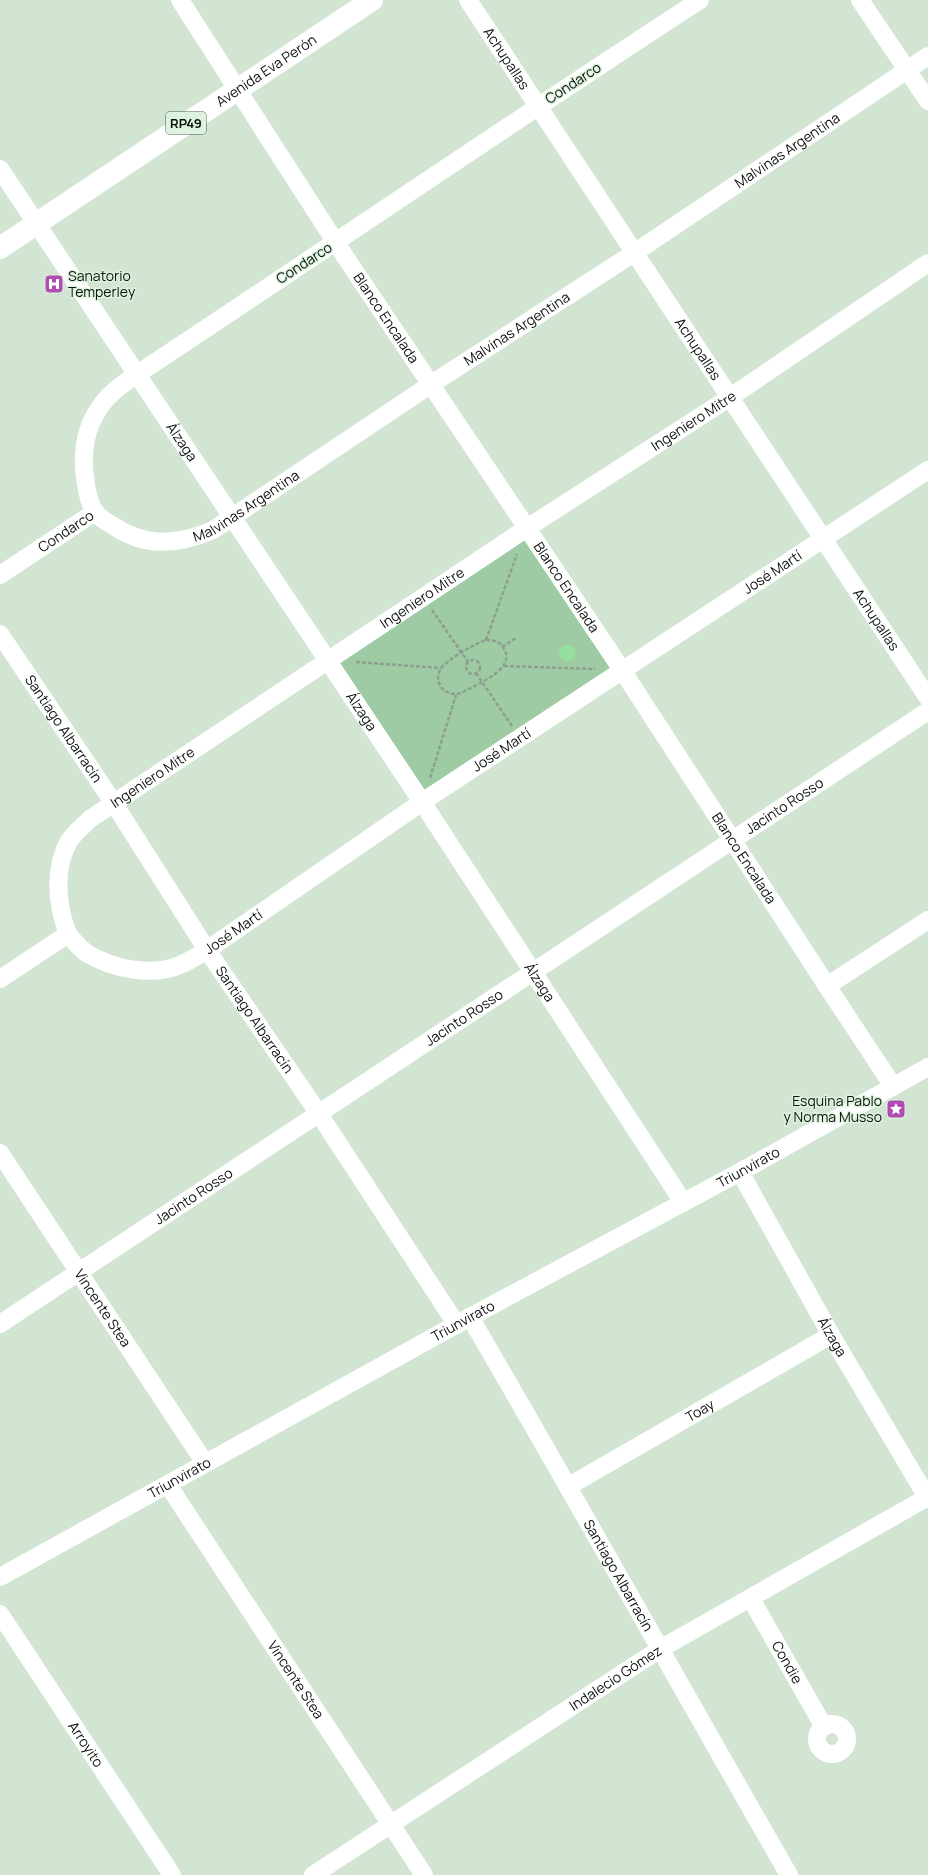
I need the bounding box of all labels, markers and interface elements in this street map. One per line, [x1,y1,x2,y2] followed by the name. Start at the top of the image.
[479,23,534,93] street label: Achupallas
[212,30,320,110] street label: Avenida Eva Perón
[541,57,604,108] street label: Condarco
[731,108,843,192] street label: Malvinas Argentina
[166,112,206,134] road number: RP49
[272,237,335,288] street label: Condarco
[68,266,136,301] place label: Sanatorio Temperley
[349,269,424,367] street label: Blanco Encalada
[43,273,65,295] hospital icon: Sanatorio Temperley
[460,287,573,370] street label: Malvinas Argentina
[671,314,726,384] street label: Achupallas
[647,386,739,455] street label: Ingeniero Mitre
[163,418,202,465] street label: Álzaga
[190,465,303,546] street label: Malvinas Argentina
[34,505,97,556] street label: Condarco
[530,538,604,636] street label: Blanco Encalada
[739,546,805,598] street label: José Martí
[376,562,468,632] street label: Ingeniero Mitre
[849,584,904,654] street label: Achupallas
[21,671,107,786] street label: Santiago Albarracín
[342,688,382,734] street label: Álzaga
[468,723,534,776] street label: José Martí
[106,742,198,812] street label: Ingeniero Mitre
[741,773,827,838] street label: Jacinto Rosso
[708,808,781,907] street label: Blanco Encalada
[200,905,266,958] street label: José Martí
[520,959,560,1005] street label: Álzaga
[212,962,298,1077] street label: Santiago Albarracín
[421,984,506,1050] street label: Jacinto Rosso
[783,1091,882,1126] place label: Esquina Pablo y Norma Musso
[885,1098,907,1120] place icon: Esquina Pablo y Norma Musso
[713,1142,783,1192] street label: Triunvirato
[151,1163,236,1228] street label: Jacinto Rosso
[70,1265,136,1351] street label: Vincente Stea
[428,1296,498,1346] street label: Triunvirato
[814,1313,852,1360] street label: Álzaga
[682,1394,718,1426] street label: Toay
[144,1452,214,1502] street label: Triunvirato
[579,1516,658,1635] street label: Santiago Albarracín
[264,1637,329,1722] street label: Vincente Stea
[768,1637,807,1687] street label: Condie
[565,1641,665,1715] street label: Indalecio Gómez
[64,1717,108,1771] street label: Arroyito

